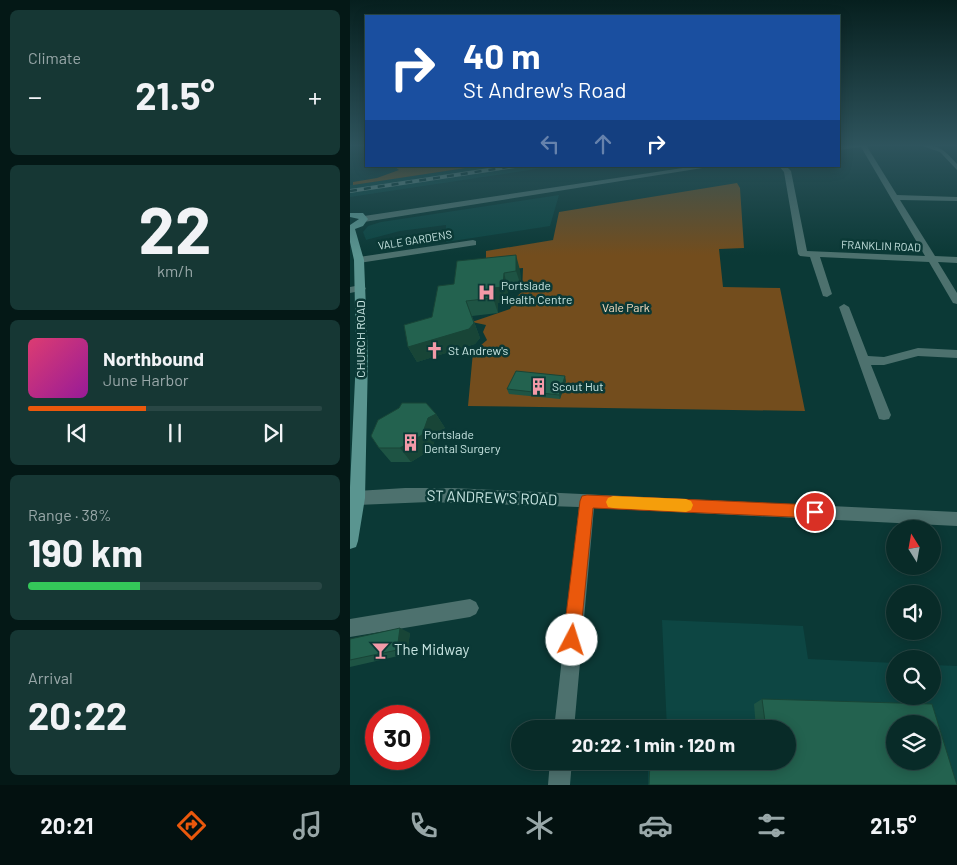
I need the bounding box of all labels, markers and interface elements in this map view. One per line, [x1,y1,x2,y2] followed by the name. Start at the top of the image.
[463,34,540,76] text: 40 m
[380,35,445,100] icon: right
[28,48,81,67] text: Climate
[135,72,215,118] text: 21.5°
[463,76,626,102] text: St Andrew's Road
[28,79,42,113] text: −
[308,79,322,113] text: +
[536,130,564,158] icon: left
[589,130,617,158] icon: ahead
[642,130,670,158] icon: right
[139,189,211,267] text: 22
[377,227,453,252] street label: VALE GARDENS
[841,238,921,253] street label: FRANKLIN ROAD
[157,261,193,280] text: km/h
[501,278,573,306] place label: Portslade Health Centre
[477,283,497,303] hospital icon: Portslade Health Centre
[353,300,367,378] street label: CHURCH ROAD
[602,300,650,314] park label: Vale Park
[424,341,444,361] church icon: St Andrew's
[448,343,508,357] place label: St Andrew's
[103,347,204,370] text: Northbound
[103,370,189,389] text: June Harbor
[528,377,548,397] building icon: Scout Hut
[552,379,604,393] place label: Scout Hut
[63,419,91,447] icon: previous
[161,419,189,447] icon: pause
[259,419,287,447] icon: next
[424,427,501,455] place label: Portslade Dental Surgery
[400,432,420,452] building icon: Portslade Dental Surgery
[426,486,558,508] street label: ST ANDREW'S ROAD
[794,491,836,533] pin
[801,498,829,526] icon: arrive
[28,505,112,524] text: Range · 38%
[886,520,941,575] north arrow
[886,520,941,770] map controls
[28,529,143,575] text: 190 km
[886,585,941,640] button: sound
[545,613,597,665] position arrow
[370,640,390,660] bar icon: The Midway
[394,640,469,658] place label: The Midway
[886,650,941,705] button: search
[28,668,73,687] text: Arrival
[28,692,127,738] text: 20:22
[365,705,430,770] speed limit sign: 30
[886,715,941,770] button: layers
[572,733,735,756] text: 20:22 · 1 min · 120 m
[174,808,209,843] icon: directions
[290,808,325,843] icon: music
[406,808,441,843] icon: phone
[522,808,557,843] icon: climate
[638,808,673,843] icon: car
[754,808,789,843] icon: filters
[41,812,93,838] text: 20:21
[870,812,916,838] text: 21.5°

